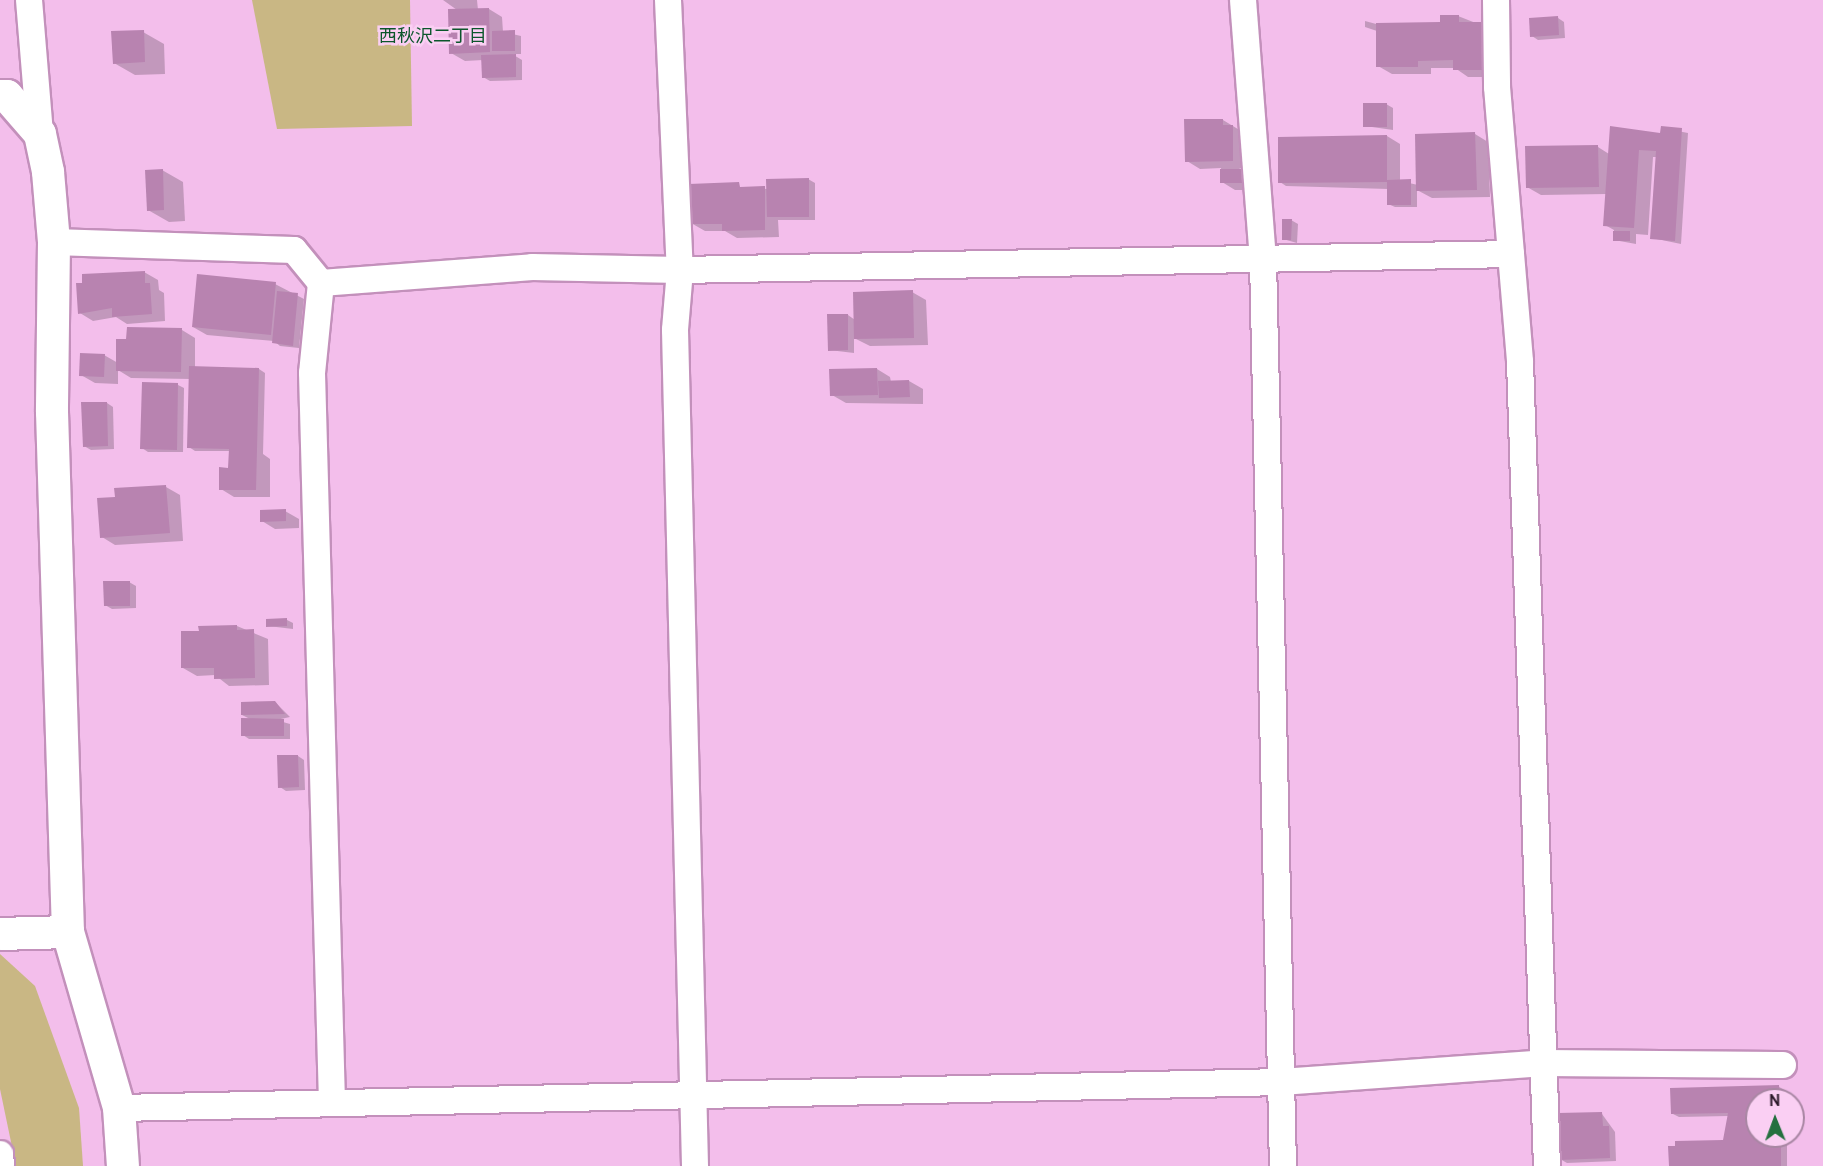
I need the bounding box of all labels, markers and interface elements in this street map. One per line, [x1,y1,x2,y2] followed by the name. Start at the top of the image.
[379,27,487,49] district label: 西秋沢二丁目
[1745,1088,1805,1148] north arrow
[1769,1092,1781,1112] text: N

